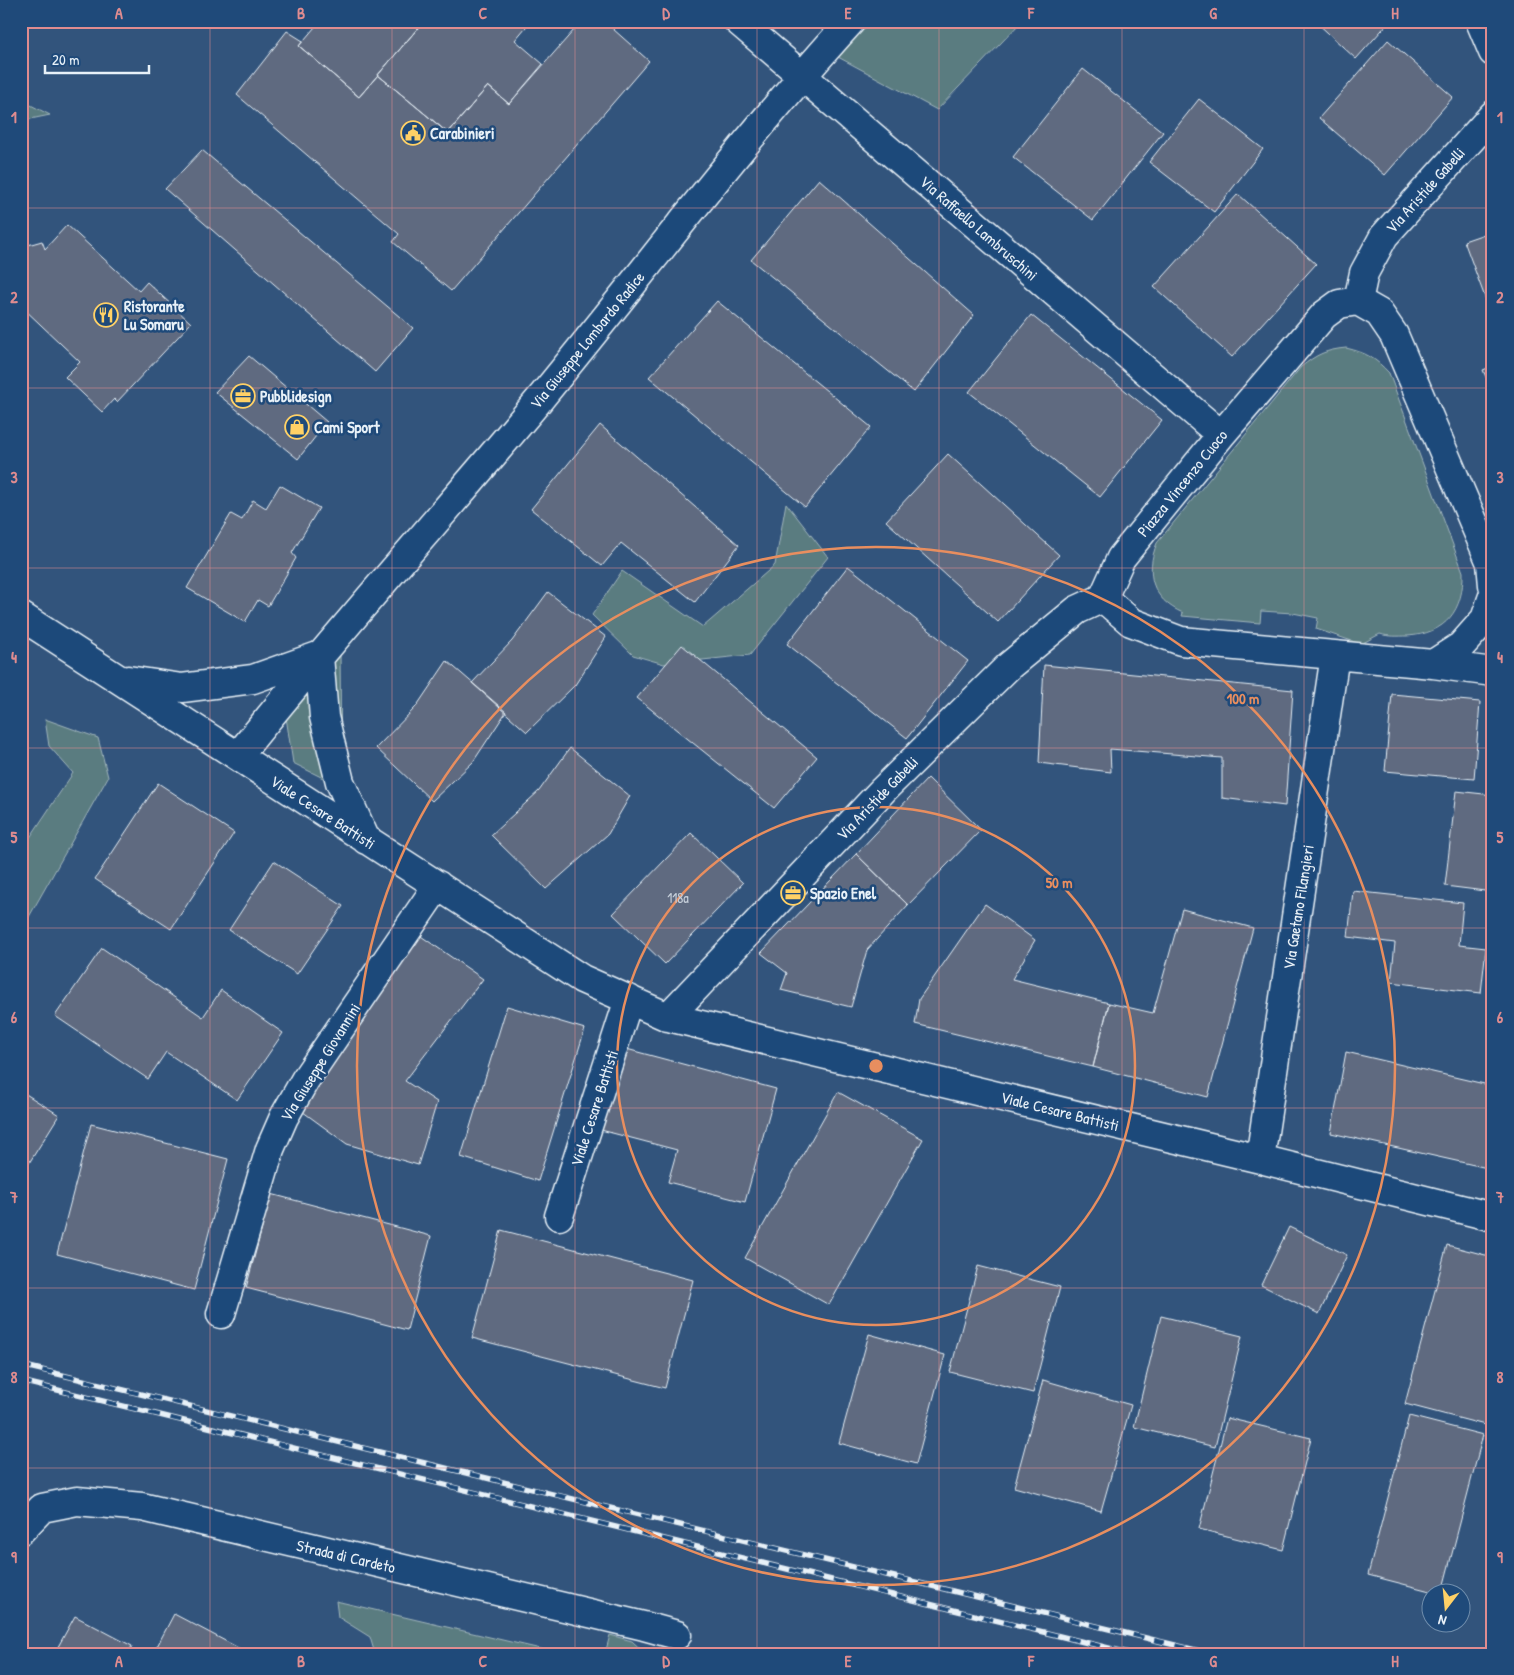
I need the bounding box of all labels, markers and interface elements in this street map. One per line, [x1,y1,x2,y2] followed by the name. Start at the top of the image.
[115,2,123,24] text: A
[297,2,305,24] text: B
[479,2,488,24] text: C
[662,2,670,24] text: D
[844,2,852,24] text: E
[1027,2,1035,24] text: F
[1209,2,1217,24] text: G
[1391,2,1399,24] text: H
[45,42,149,74] scale bar
[52,49,79,70] text: 20 m
[11,106,17,128] text: 1
[1497,106,1503,128] text: 1
[400,120,426,146] public building icon: Carabinieri
[430,122,495,144] place label: Carabinieri
[1380,142,1470,238] street label: Via Aristide Gabelli
[915,171,1043,285] street label: Via Raffaello Lambruschini
[525,266,650,413] street label: Via Giuseppe Lombardo Radice
[10,286,18,308] text: 2
[1496,286,1504,308] text: 2
[124,295,185,335] place label: Ristorante Lu Somaru
[93,302,119,328] restaurant icon: Ristorante Lu Somaru
[230,383,256,409] office icon: Pubblidesign
[260,385,332,408] place label: Pubblidesign
[284,414,310,440] shop icon: Cami Sport
[314,416,380,439] place label: Cami Sport
[1132,424,1232,541] street label: Piazza Vincenzo Cuoco
[10,466,18,488] text: 3
[1496,466,1504,488] text: 3
[11,646,17,668] text: 4
[1497,646,1503,668] text: 4
[1227,688,1259,709] text: 100 m
[831,751,923,845] street label: Via Aristide Gabelli
[266,770,380,854] street label: Viale Cesare Battisti
[11,826,18,848] text: 5
[1497,826,1504,848] text: 5
[1277,843,1319,971] street label: Via Gaetano Filangieri
[1046,872,1072,893] text: 50 m
[780,880,806,906] office icon: Spazio Enel
[810,882,877,905] place label: Spazio Enel
[667,888,689,907] house number: 118a
[275,999,365,1125] street label: Via Giuseppe Giovannini
[11,1006,18,1028] text: 6
[1497,1006,1504,1028] text: 6
[565,1047,623,1169] street label: Viale Cesare Battisti
[867,1057,885,1075] centre of rings
[999,1086,1121,1136] street label: Viale Cesare Battisti
[9,1186,18,1208] text: 7
[1495,1186,1504,1208] text: 7
[11,1366,18,1388] text: 8
[1497,1366,1504,1388] text: 8
[294,1534,398,1578] street label: Strada di Cardeto
[11,1546,17,1568] text: 9
[1497,1546,1503,1568] text: 9
[1422,1582,1472,1632] north arrow
[1436,1611,1448,1631] text: N
[115,1650,123,1672] text: A
[297,1650,305,1672] text: B
[479,1650,488,1672] text: C
[662,1650,670,1672] text: D
[844,1650,852,1672] text: E
[1027,1650,1035,1672] text: F
[1209,1650,1217,1672] text: G
[1391,1650,1399,1672] text: H

